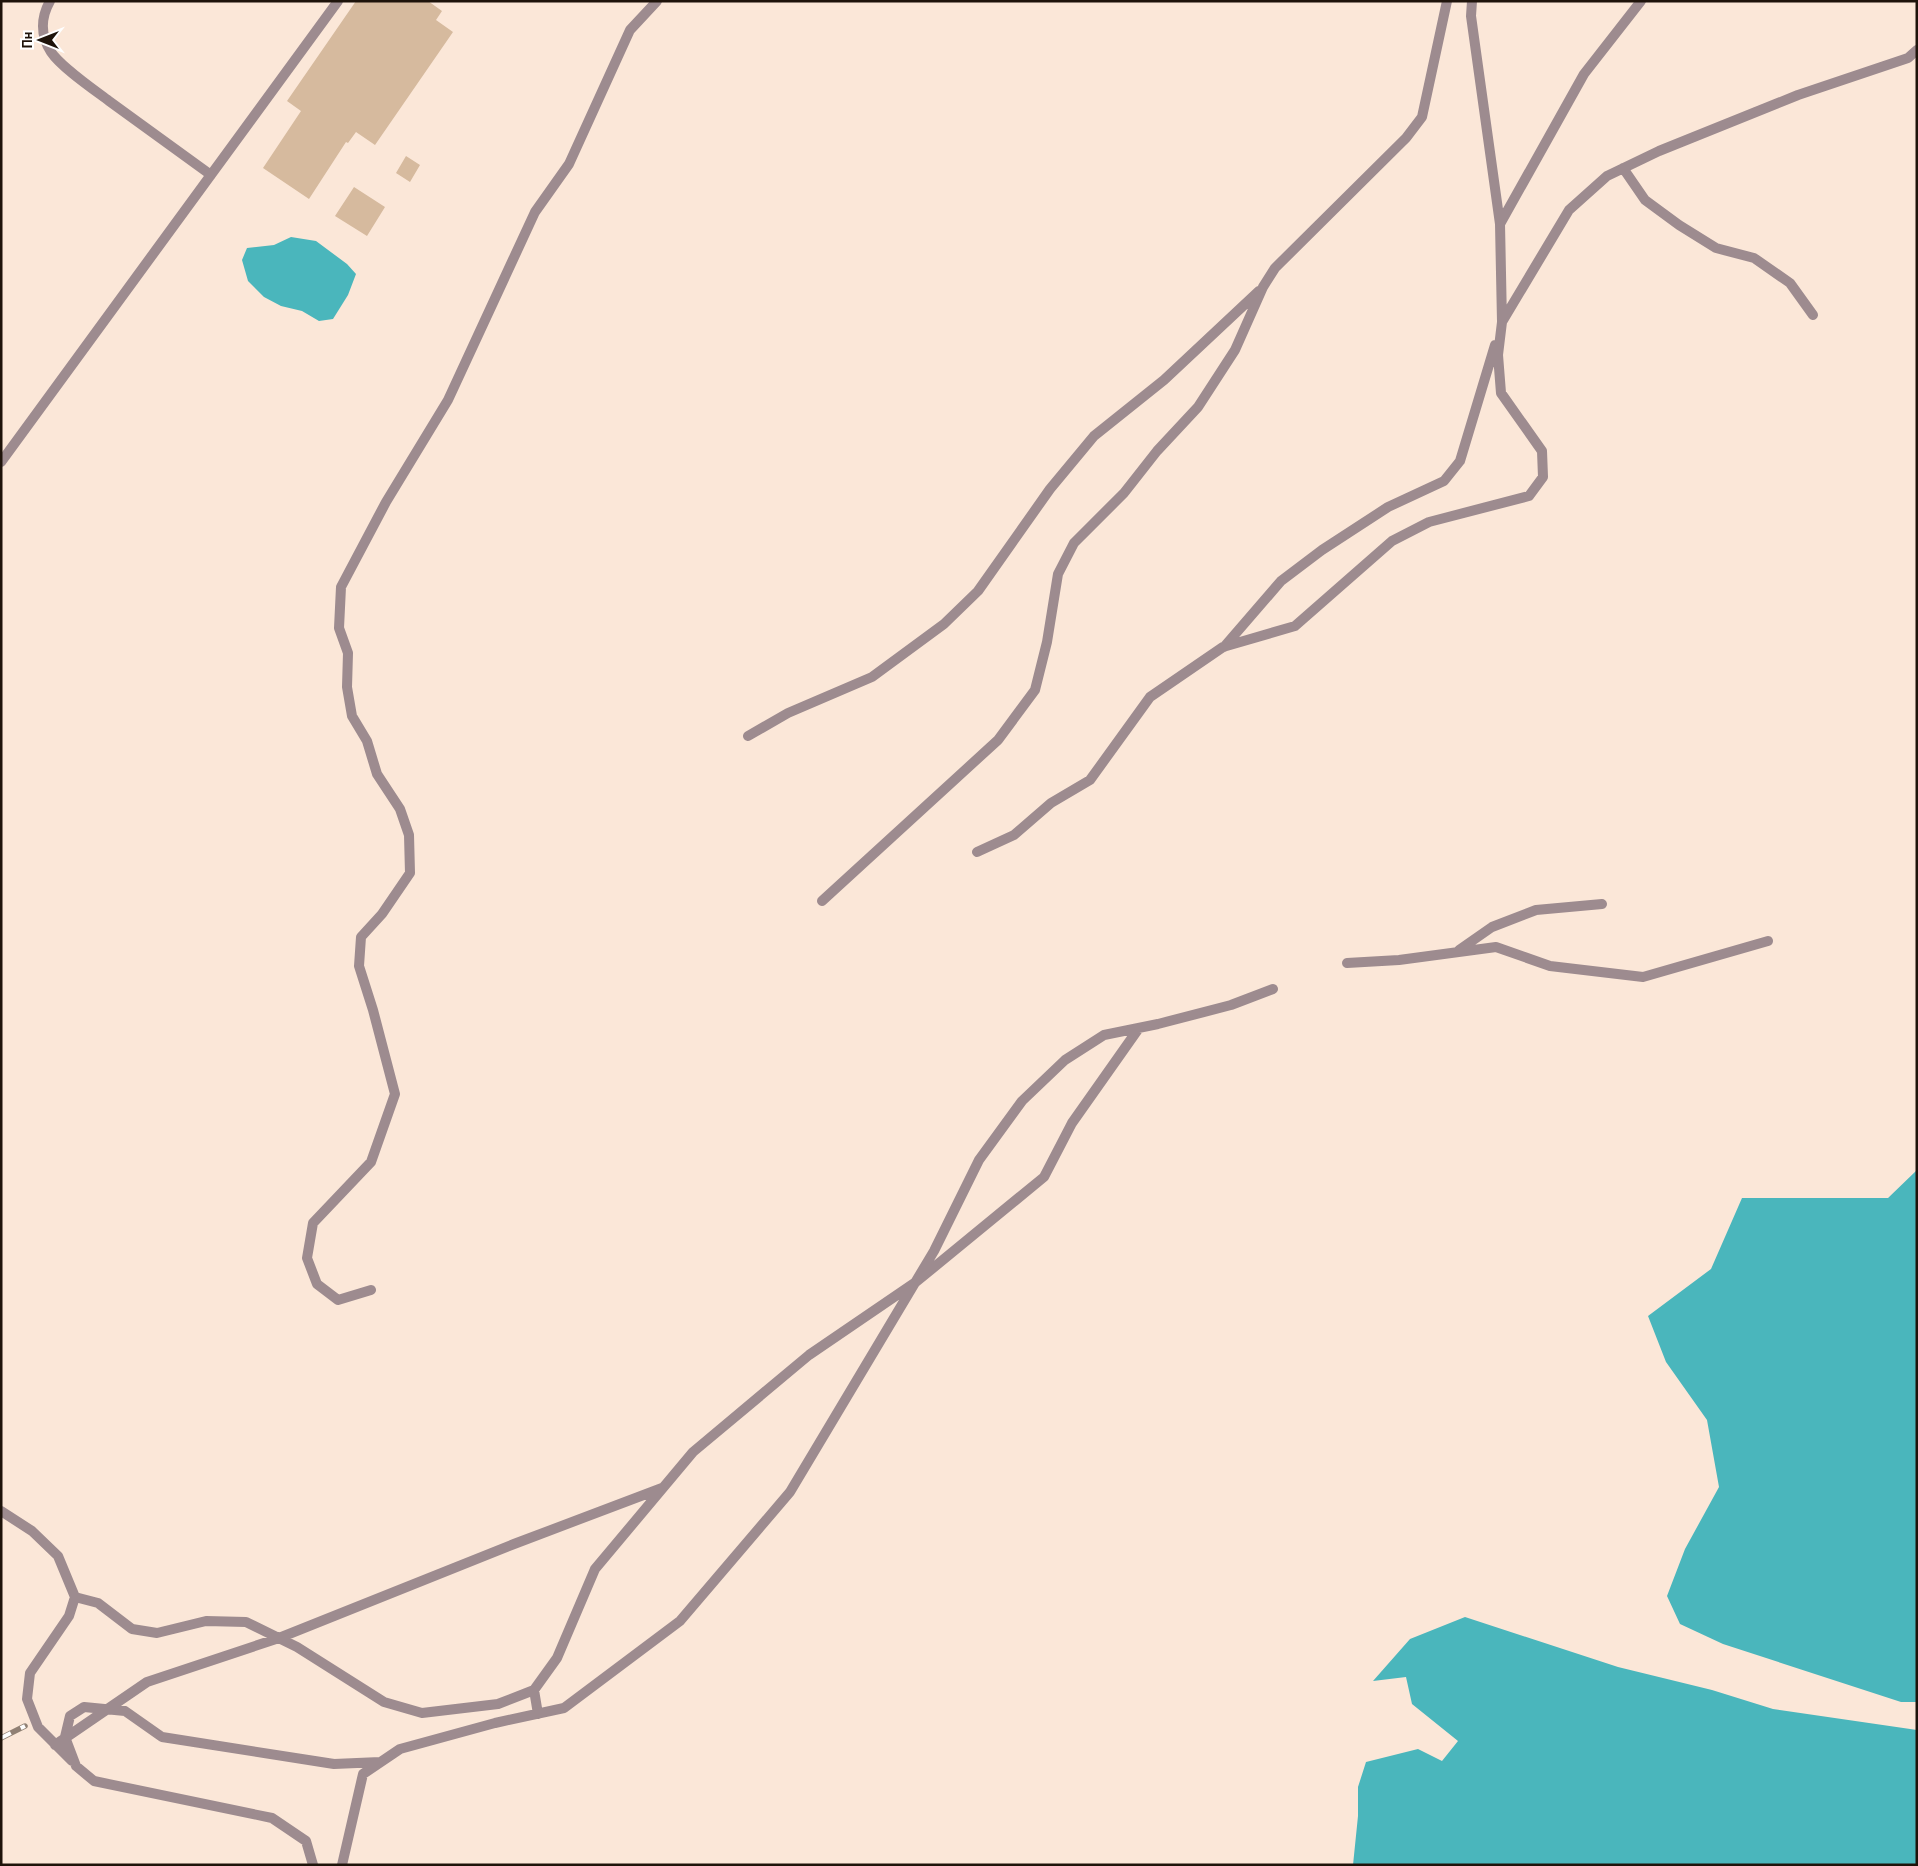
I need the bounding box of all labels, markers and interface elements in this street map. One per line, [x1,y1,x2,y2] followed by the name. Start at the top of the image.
[15,15,65,65] north arrow
[18,32,36,48] text: Пн

